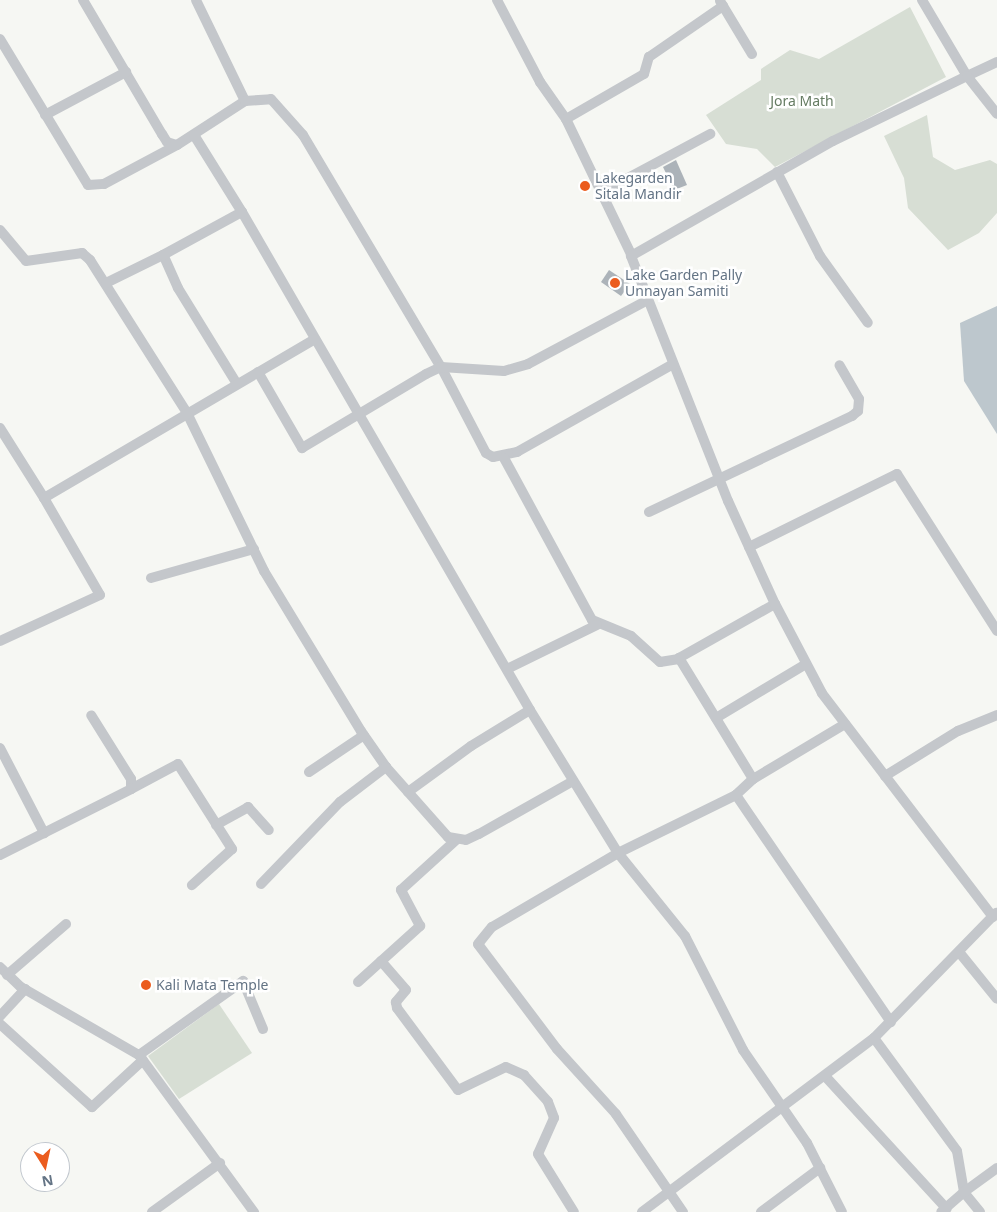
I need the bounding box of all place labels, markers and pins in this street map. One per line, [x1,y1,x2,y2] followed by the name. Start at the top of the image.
[595,170,682,202] place label: Lakegarden Sitala Mandir
[579,180,591,192] marker: Lakegarden Sitala Mandir
[625,267,742,300] place label: Lake Garden Pally Unnayan Samiti
[609,277,621,289] marker: Lake Garden Pally Unnayan Samiti
[156,977,268,993] place label: Kali Mata Temple
[140,979,152,991] marker: Kali Mata Temple

